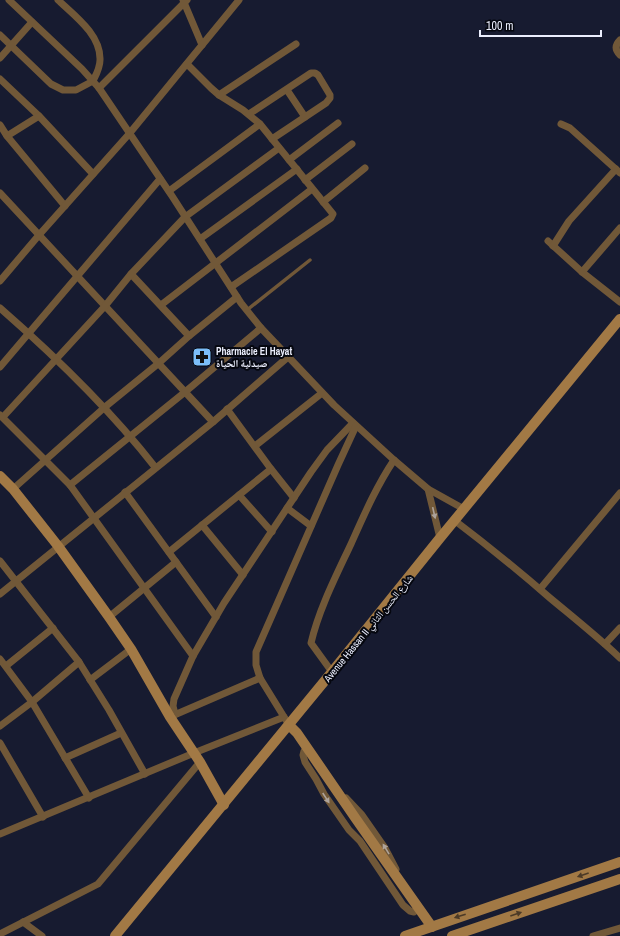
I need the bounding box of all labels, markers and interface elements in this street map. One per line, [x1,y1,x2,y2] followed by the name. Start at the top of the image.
[480,12,601,38] scale bar
[486,18,513,34] text: 100 m
[216,345,292,370] place label: Pharmacie El Hayat صيدلية الحياة
[191,346,213,368] pharmacy icon: Pharmacie El Hayat صيدلية الحياة
[432,507,438,520] one-way arrow
[320,572,417,686] street label: Avenue Hassan II شارع الحسن الثاني
[322,793,330,803] one-way arrow
[382,843,389,855] one-way arrow
[577,872,589,878] one-way arrow
[510,911,522,917] one-way arrow
[453,914,465,920] one-way arrow

